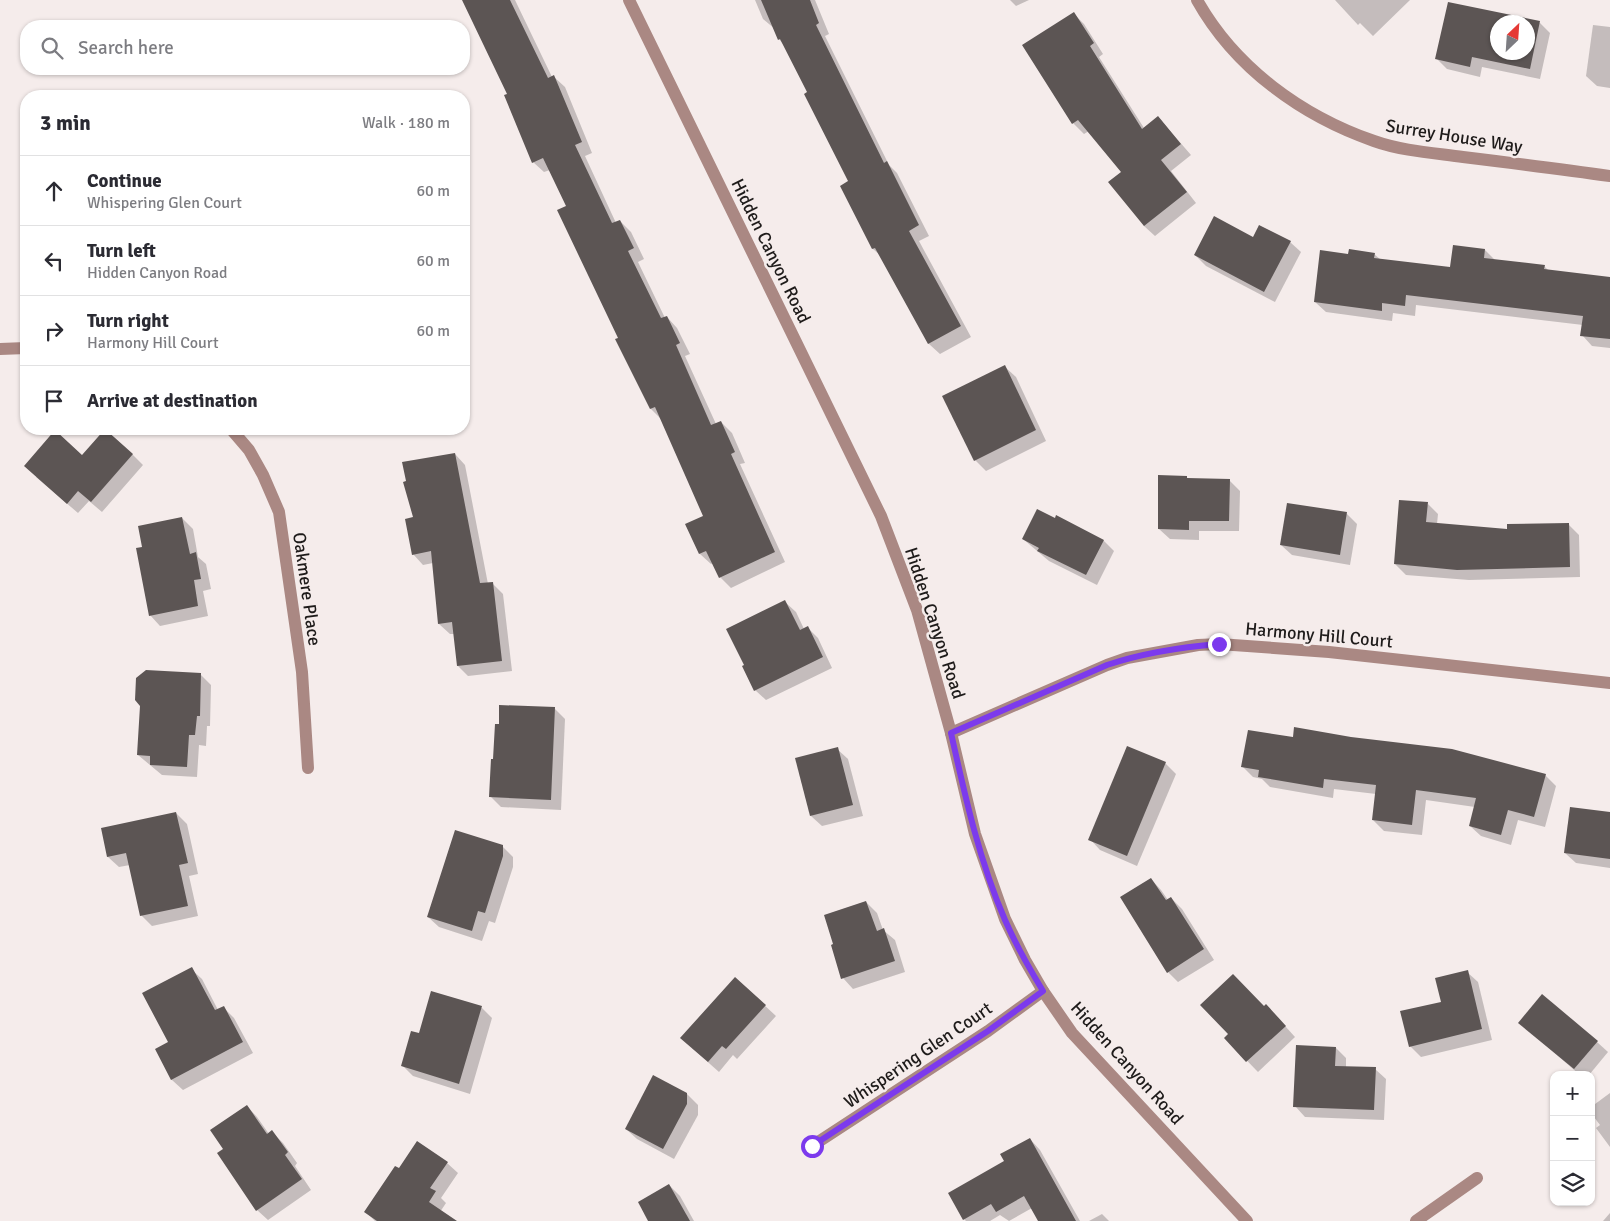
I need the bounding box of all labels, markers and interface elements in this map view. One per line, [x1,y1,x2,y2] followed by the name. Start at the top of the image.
[1490,15,1535,60] north arrow
[20,20,470,75] search box
[38,34,66,62] icon: search
[78,36,174,60] text: Search here
[40,110,91,136] text: 3 min
[362,113,450,133] text: Walk · 180 m
[1384,114,1524,158] street label: Surrey House Way
[87,169,162,193] text: Continue
[726,175,816,327] street label: Hidden Canyon Road
[40,177,68,205] icon: ahead
[416,181,450,201] text: 60 m
[87,193,242,213] text: Whispering Glen Court
[87,239,156,263] text: Turn left
[40,247,68,275] icon: left
[416,251,450,271] text: 60 m
[87,263,228,283] text: Hidden Canyon Road
[87,309,169,333] text: Turn right
[40,317,68,345] icon: right
[416,321,450,341] text: 60 m
[87,333,219,353] text: Harmony Hill Court
[40,387,68,415] icon: arrive
[87,389,258,413] text: Arrive at destination
[288,531,326,647] street label: Oakmere Place
[900,544,970,702] street label: Hidden Canyon Road
[1244,618,1394,652] street label: Harmony Hill Court
[1208,633,1231,656] route end
[840,997,996,1113] street label: Whispering Glen Court
[1066,997,1188,1129] street label: Hidden Canyon Road
[1550,1071,1595,1206] map controls
[1550,1071,1595,1116] button: +
[1550,1116,1595,1161] button: −
[801,1135,824,1158] route start
[1550,1161,1595,1206] button: layers

